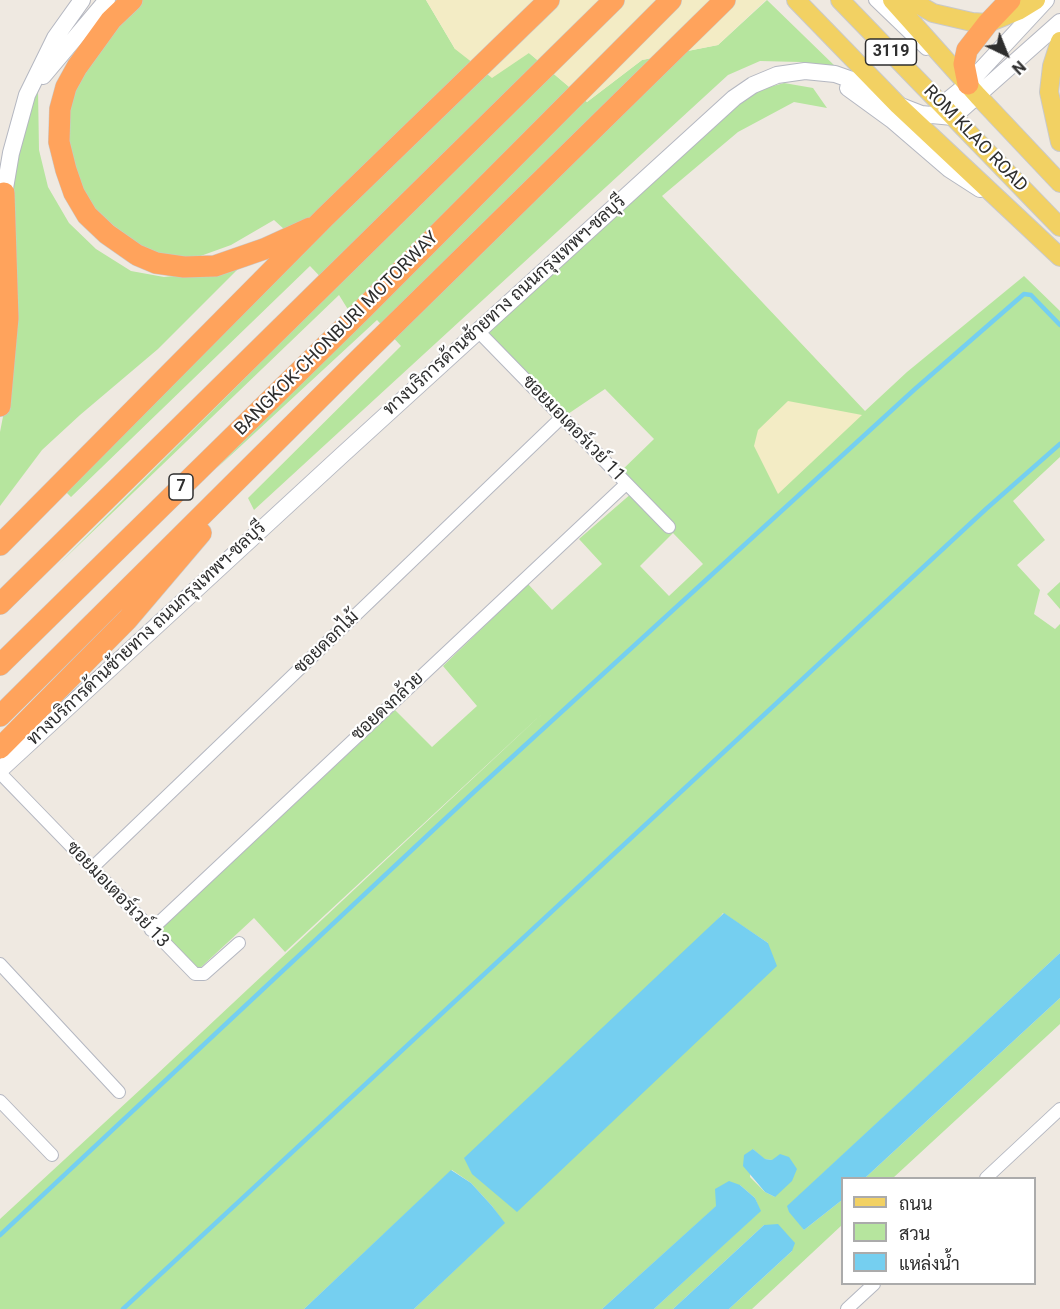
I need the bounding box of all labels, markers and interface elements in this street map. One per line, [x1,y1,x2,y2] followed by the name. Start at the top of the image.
[976,24,1036,84] north arrow
[866,39,916,65] road number: 3119
[1008,57,1029,78] text: N
[919,81,1031,197] street label: ROM KLAO ROAD
[379,191,631,421] street label: ทางบริการด้านซ้ายทาง ถนนกรุงเทพฯ-ชลบุรี
[231,228,443,440] street label: BANGKOK-CHONBURI MOTORWAY
[517,371,629,487] street label: ซอยมอเตอร์เวย์ 11
[169,474,193,500] road number: 7
[23,517,271,751] street label: ทางบริการด้านซ้ายทาง ถนนกรุงเทพฯ-ชลบุรี
[290,607,364,679] street label: ซอยดอกไม้
[347,668,429,746] street label: ซอยดงกล้วย
[61,837,173,953] street label: ซอยมอเตอร์เวย์ 13
[841,1177,1036,1285] legend
[899,1193,932,1214] text: ถนน
[899,1223,930,1244] text: สวน
[899,1253,960,1274] text: แหล่งน้ำ

